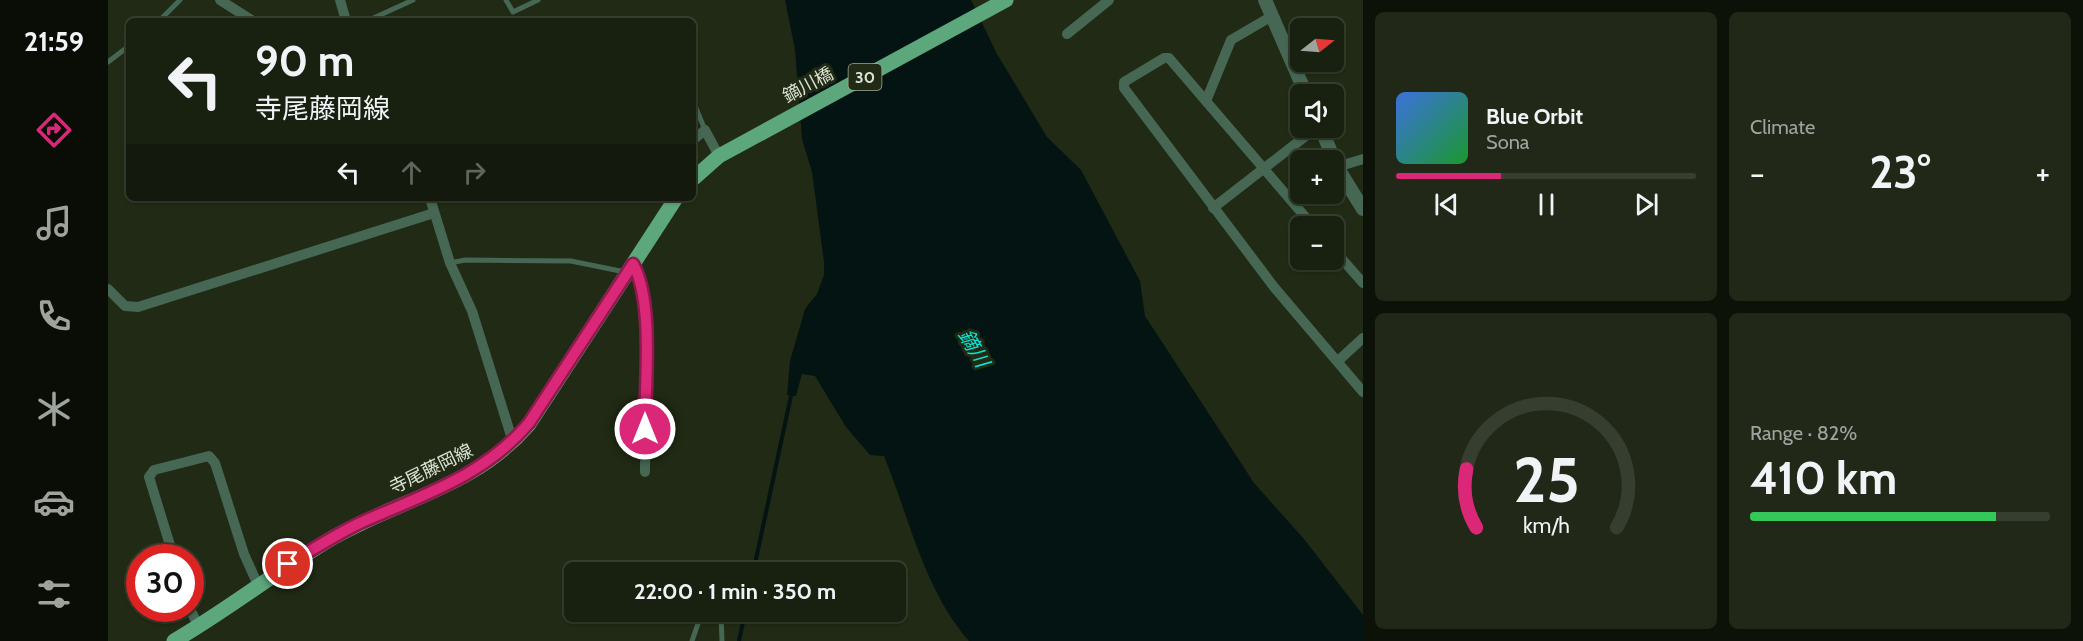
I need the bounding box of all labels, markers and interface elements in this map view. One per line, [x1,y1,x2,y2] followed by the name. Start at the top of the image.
[1290,18,1344,72] north arrow
[1290,18,1344,270] map controls
[24,25,84,58] text: 21:59
[255,35,354,87] text: 90 m
[156,42,234,120] icon: left
[779,63,837,107] street label: 鏑川橋
[848,64,882,90] road number: 30
[1290,84,1344,138] button: sound
[255,92,390,125] text: 寺尾藤岡線
[1486,103,1583,130] text: Blue Orbit
[33,109,75,151] icon: directions
[1750,115,1815,139] text: Climate
[1486,130,1529,154] text: Sona
[1869,145,1931,199] text: 23°
[1290,150,1344,204] button: +
[1750,153,1765,193] text: −
[2035,153,2050,193] text: +
[332,156,365,189] icon: left
[395,156,428,189] icon: ahead
[458,156,491,189] icon: right
[1430,188,1463,221] icon: previous
[1530,188,1563,221] icon: pause
[1630,188,1663,221] icon: next
[33,202,75,244] icon: music
[1290,216,1344,270] button: −
[33,295,75,337] icon: phone
[954,325,995,373] water label: 鏑川
[33,388,75,430] icon: climate
[613,397,677,461] position arrow
[1750,421,1857,445] text: Range · 82%
[386,439,476,499] street label: 寺尾藤岡線
[1513,442,1579,518] text: 25
[1750,451,1897,505] text: 410 km
[33,481,75,523] icon: car
[1523,512,1569,538] text: km/h
[262,538,313,589] pin
[126,544,204,622] speed limit sign: 30
[271,547,304,580] icon: arrive
[33,573,75,615] icon: filters
[634,578,836,605] text: 22:00 · 1 min · 350 m

